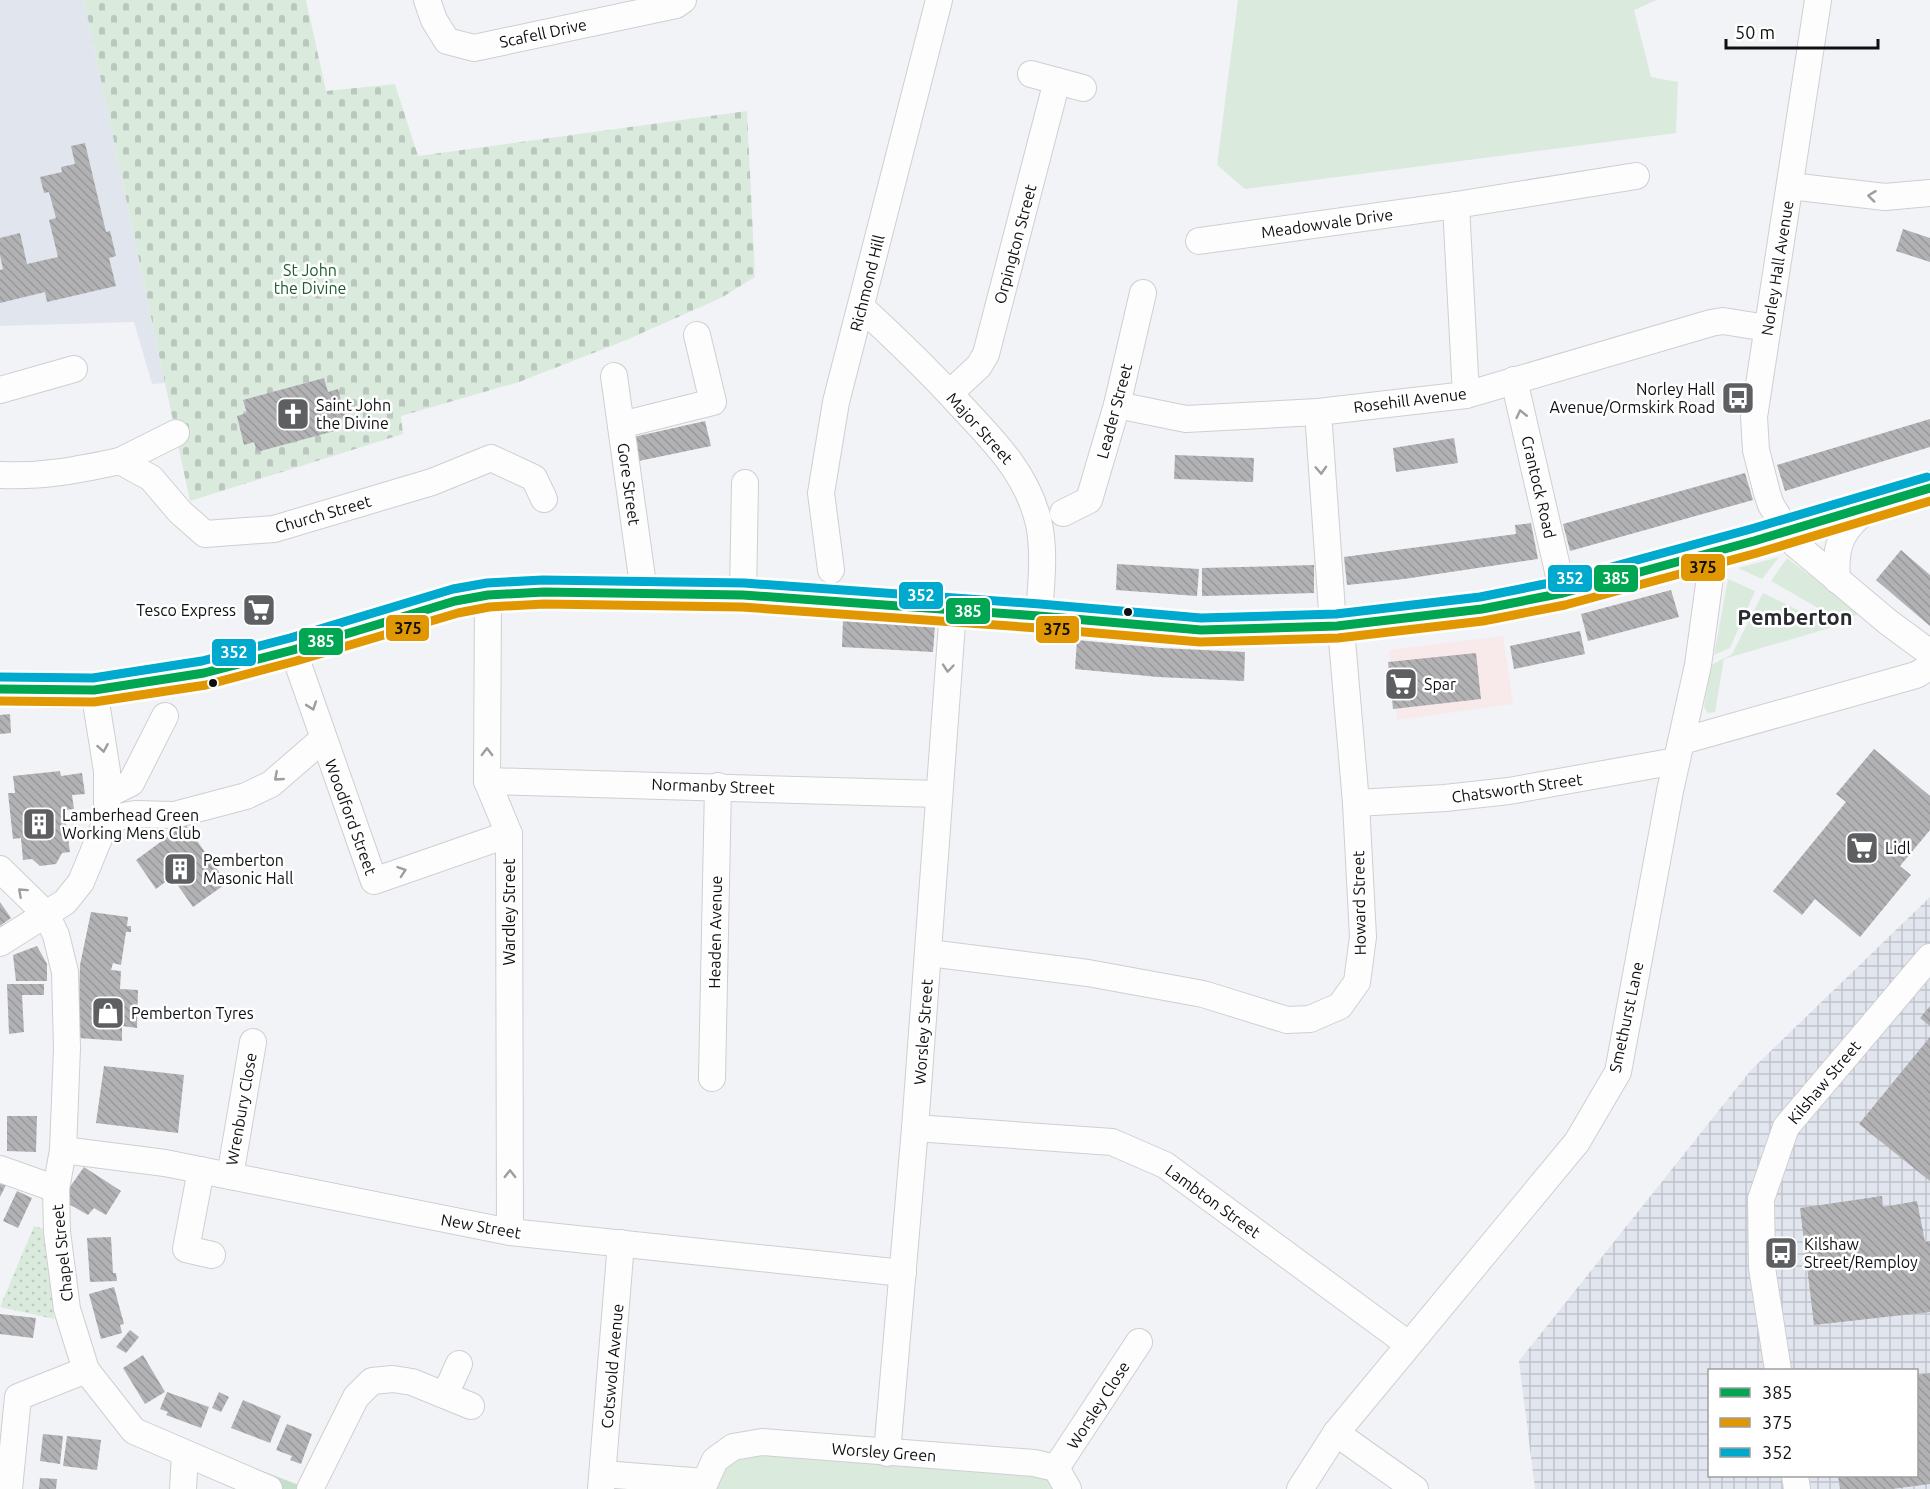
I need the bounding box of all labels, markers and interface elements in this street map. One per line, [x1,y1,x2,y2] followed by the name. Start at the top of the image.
[1726,12,1878,50] scale bar
[498,15,588,51] street label: Scafell Drive
[1735,22,1775,42] text: 50 m
[990,182,1040,306] street label: Orpington Street
[1867,190,1876,203] one-way arrow
[1757,199,1797,337] street label: Norley Hall Avenue
[1260,205,1394,241] street label: Meadowvale Drive
[846,233,888,333] street label: Richmond Hill
[274,261,346,297] park label: St John the Divine
[1093,361,1136,461] street label: Leader Street
[1550,380,1715,416] place label: Norley Hall Avenue/Ormskirk Road
[1720,380,1756,416] bus stop icon: Norley Hall Avenue/Ormskirk Road
[1352,384,1468,416] street label: Rosehill Avenue
[943,389,1017,468] street label: Major Street
[275,396,311,432] church icon: Saint John the Divine
[316,396,391,432] place label: Saint John the Divine
[1516,409,1529,419] one-way arrow
[1518,434,1560,540] street label: Crantock Road
[614,442,644,527] street label: Gore Street
[1314,466,1327,475] one-way arrow
[273,492,374,536] street label: Church Street
[1680,553,1726,582] line badge: 375
[1689,558,1717,576] text: 375
[1547,564,1593,593] line badge: 352
[1593,564,1639,593] line badge: 385
[1556,569,1584,587] text: 352
[1602,569,1630,587] text: 385
[898,581,944,610] line badge: 352
[907,586,935,604] text: 352
[241,592,277,628] supermarket icon: Tesco Express
[945,597,991,625] line badge: 385
[136,601,236,619] place label: Tesco Express
[954,602,982,620] text: 385
[1737,604,1853,629] district label: Pemberton
[1122,606,1134,618] unlabelled marker
[385,614,430,642] line badge: 375
[1035,615,1080,644] line badge: 375
[394,619,422,637] text: 375
[1043,620,1071,638] text: 375
[298,627,344,656] line badge: 385
[307,632,335,650] text: 385
[211,638,257,667] line badge: 352
[220,643,248,661] text: 352
[942,663,955,672] one-way arrow
[1383,666,1419,702] supermarket icon: Spar
[1424,675,1456,693] place label: Spar
[207,677,219,689] unlabelled marker
[304,700,317,711] one-way arrow
[96,742,109,752] one-way arrow
[481,748,493,757] one-way arrow
[322,757,381,878] street label: Woodford Street
[275,770,285,781] one-way arrow
[1450,770,1584,806] street label: Chatsworth Street
[651,775,776,797] street label: Normanby Street
[21,806,57,842] building icon: Lamberhead Green Working Mens Club
[62,806,201,842] place label: Lamberhead Green Working Mens Club
[1844,830,1880,866] supermarket icon: Lidl
[1885,839,1911,857] place label: Lidl
[1349,850,1369,956] street label: Howard Street
[162,851,198,887] building icon: Pemberton Masonic Hall
[203,851,293,887] place label: Pemberton Masonic Hall
[500,858,518,966] street label: Wardley Street
[396,866,407,879] one-way arrow
[705,875,725,989] street label: Headen Avenue
[18,888,29,899] one-way arrow
[1605,960,1647,1074] street label: Smethurst Lane
[910,978,936,1086] street label: Worsley Street
[90,995,126,1031] shop icon: Pemberton Tyres
[131,1004,254,1022] place label: Pemberton Tyres
[1784,1036,1865,1127] street label: Kilshaw Street
[222,1051,260,1167] street label: Wrenbury Close
[1162,1161,1264,1242] street label: Lambton Street
[504,1169,516,1178] one-way arrow
[48,1203,76,1303] street label: Chapel Street
[440,1210,523,1242] street label: New Street
[1763,1235,1799,1271] bus stop icon: Kilshaw Street/Remploy
[1804,1235,1918,1271] place label: Kilshaw Street/Remploy
[598,1303,626,1429] street label: Cotswold Avenue
[1063,1358,1133,1452] street label: Worsley Close
[1708,1369,1918,1477] legend
[1762,1382,1792,1402] text: 385
[1762,1412,1792,1432] text: 375
[831,1439,937,1465] street label: Worsley Green
[1762,1442,1792,1462] text: 352

